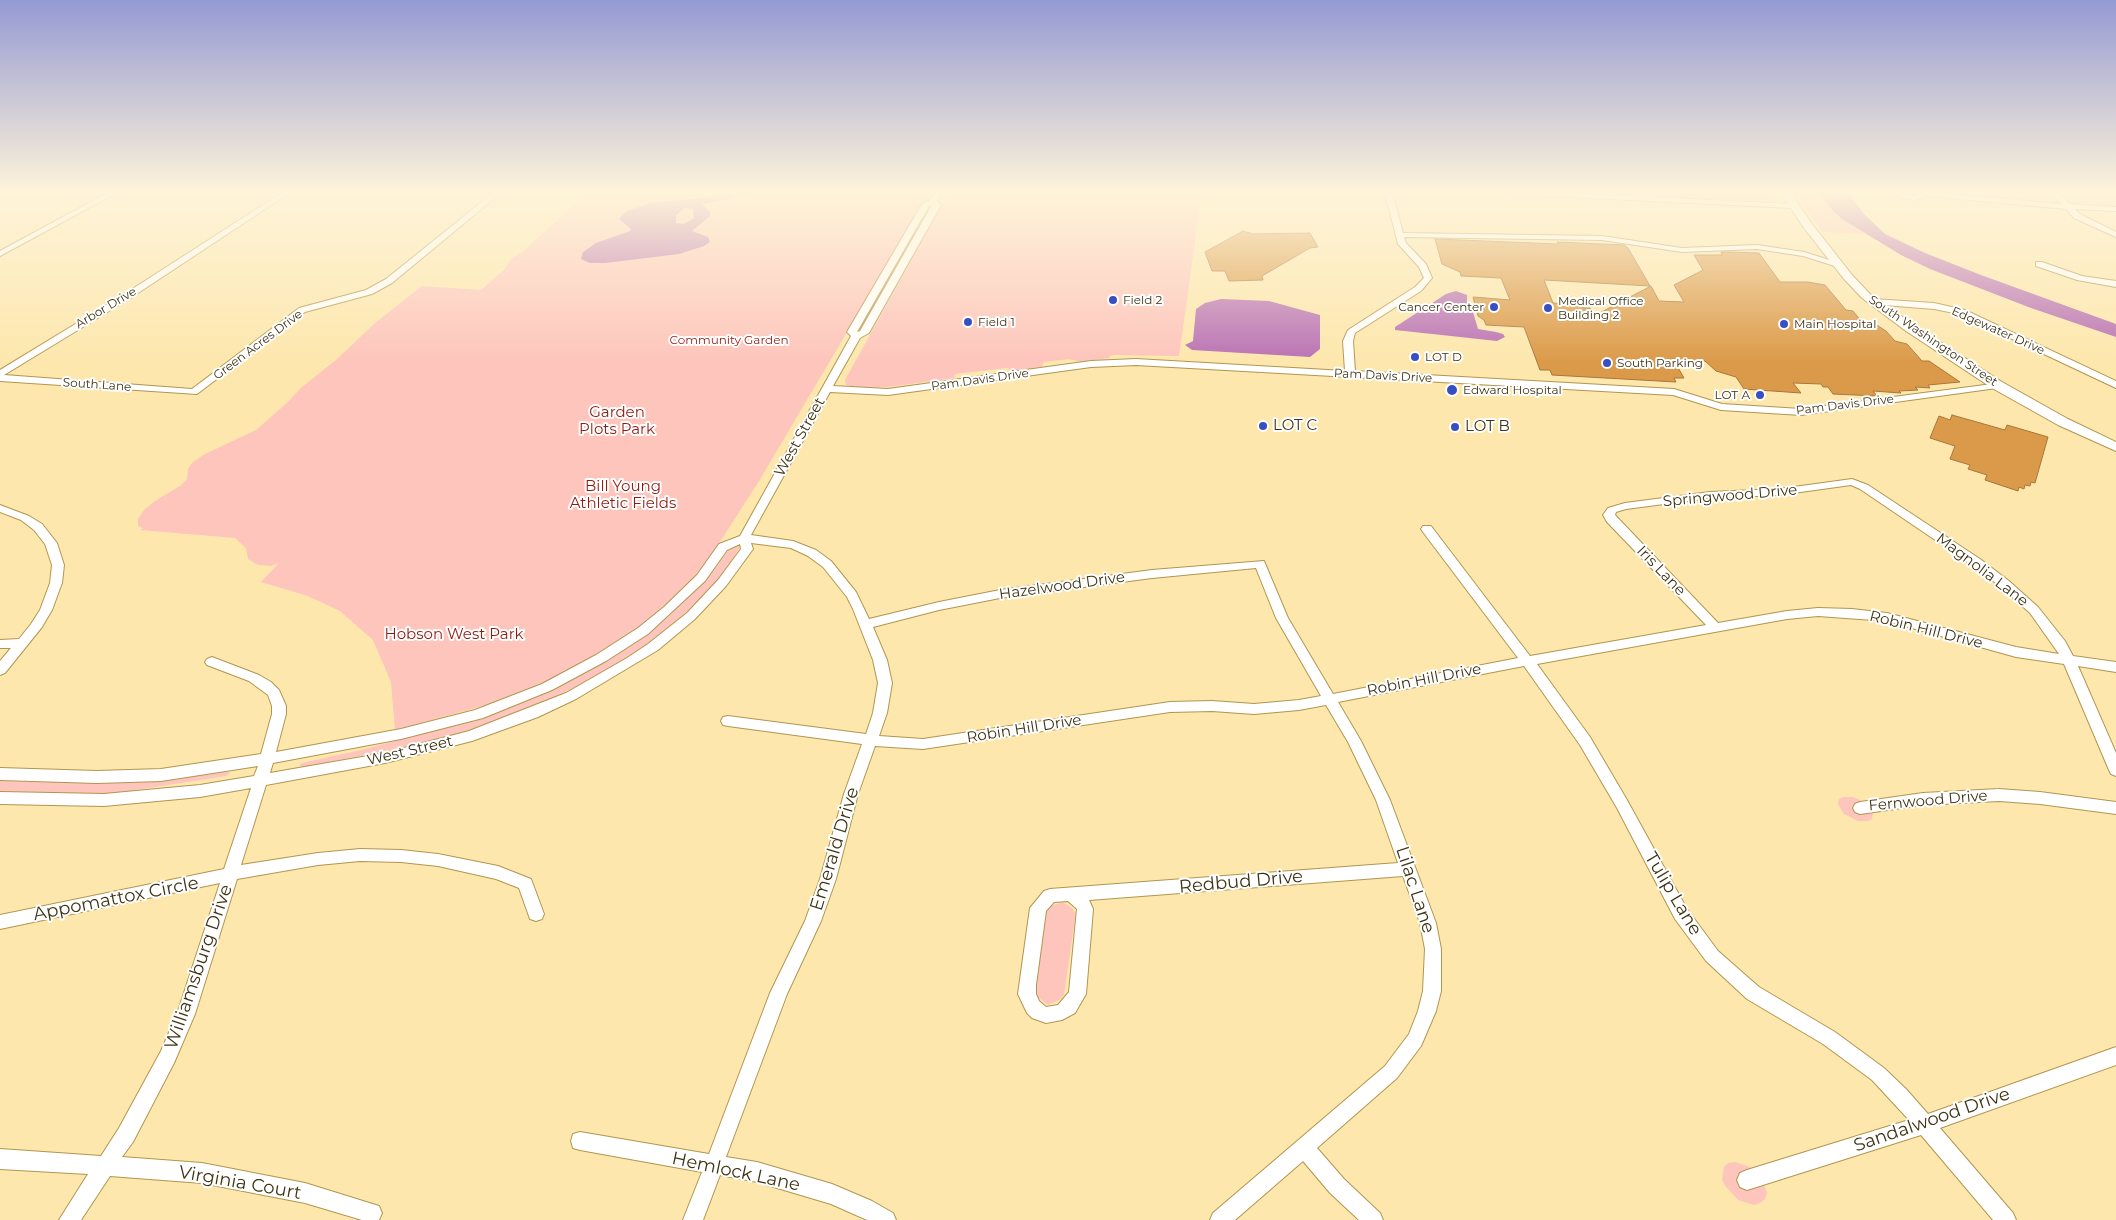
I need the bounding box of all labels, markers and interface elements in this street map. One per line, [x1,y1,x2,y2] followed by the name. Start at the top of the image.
[73,284,139,332] street label: Arbor Drive
[1123,293,1162,307] place label: Field 2
[1866,293,2000,389] street label: South Washington Street
[1107,294,1119,306] marker: Field 2
[1558,294,1644,322] place label: Medical Office Building 2
[1398,300,1484,314] place label: Cancer Center
[1488,301,1500,313] marker: Cancer Center
[1542,302,1554,314] marker: Medical Office Building 2
[1949,304,2047,358] street label: Edgewater Drive
[211,307,305,383] street label: Green Acres Drive
[978,315,1015,329] place label: Field 1
[962,316,974,328] marker: Field 1
[1794,317,1876,331] place label: Main Hospital
[1778,318,1790,330] marker: Main Hospital
[669,333,789,347] park label: Community Garden
[1425,350,1462,364] place label: LOT D
[1409,351,1421,363] marker: LOT D
[1617,356,1703,370] place label: South Parking
[1601,357,1613,369] marker: South Parking
[930,366,1030,394] street label: Pam Davis Drive
[1333,366,1433,386] street label: Pam Davis Drive
[62,375,132,395] street label: South Lane
[1445,383,1459,397] marker: Edward Hospital
[1463,383,1562,397] place label: Edward Hospital
[1715,388,1750,402] place label: LOT A
[1754,389,1766,401] marker: LOT A
[1795,392,1895,418] street label: Pam Davis Drive
[771,394,829,480] street label: West Street
[579,404,655,439] park label: Garden Plots Park
[1273,417,1317,435] place label: LOT C
[1465,418,1510,436] place label: LOT B
[1257,420,1269,432] marker: LOT C
[1449,421,1461,433] marker: LOT B
[570,478,676,513] park label: Bill Young Athletic Fields
[1662,481,1798,511] street label: Springwood Drive
[1932,529,2032,611] street label: Magnolia Lane
[1633,542,1689,600] street label: Iris Lane
[998,568,1126,604] street label: Hazelwood Drive
[1868,607,1984,653] street label: Robin Hill Drive
[384,626,524,644] park label: Hobson West Park
[1365,660,1483,700] street label: Robin Hill Drive
[965,711,1083,747] street label: Robin Hill Drive
[365,732,455,770] street label: West Street
[806,785,864,913] street label: Emerald Drive
[1868,787,1988,815] street label: Fernwood Drive
[1391,844,1439,936] street label: Lilac Lane
[1640,849,1706,939] street label: Tulip Lane
[1178,866,1304,898] street label: Redbud Drive
[32,872,200,926] street label: Appomattox Circle
[161,882,237,1052] street label: Williamsburg Drive
[1851,1083,2013,1157] street label: Sandalwood Drive
[670,1148,802,1196] street label: Hemlock Lane
[177,1162,303,1204] street label: Virginia Court

